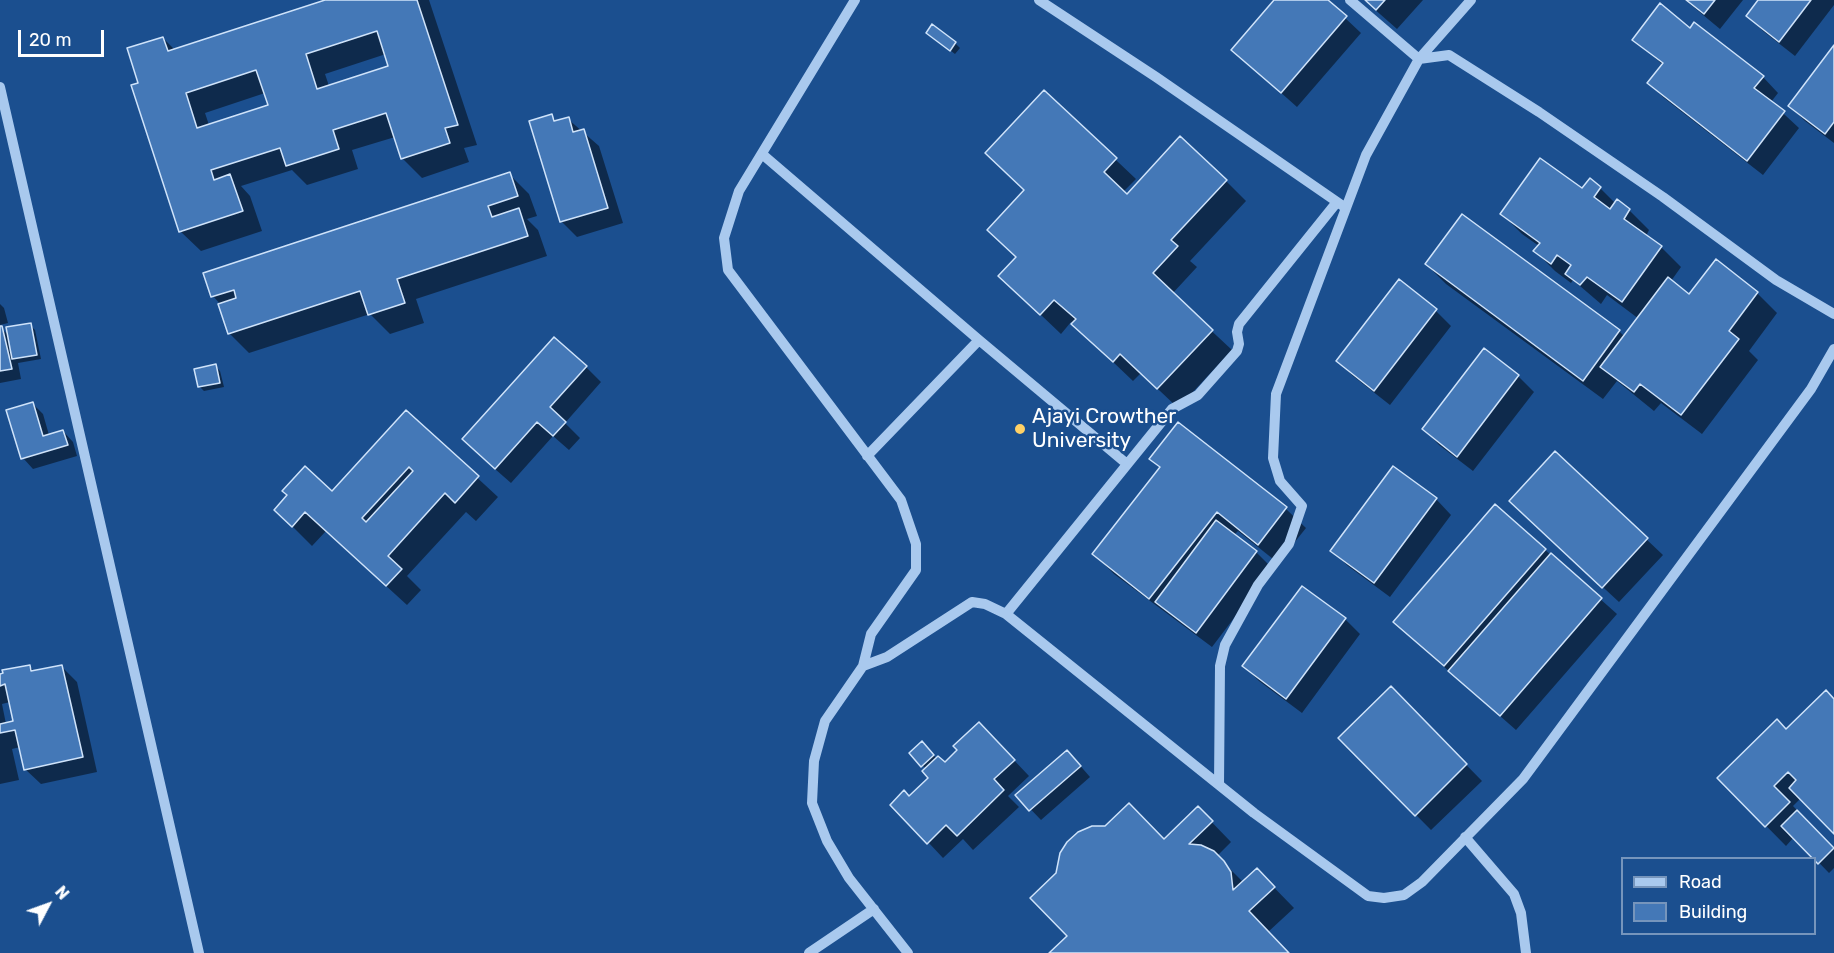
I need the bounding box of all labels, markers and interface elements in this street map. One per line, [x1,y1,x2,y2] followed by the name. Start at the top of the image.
[21,18,106,56] scale bar
[29,29,71,51] text: 20 m
[1032,404,1176,454] place label: Ajayi Crowther University
[1013,422,1027,436] marker: Ajayi Crowther University
[1621,857,1816,935] legend
[1679,871,1722,893] text: Road
[18,875,78,935] north arrow
[51,882,73,903] text: N
[1679,901,1747,923] text: Building

